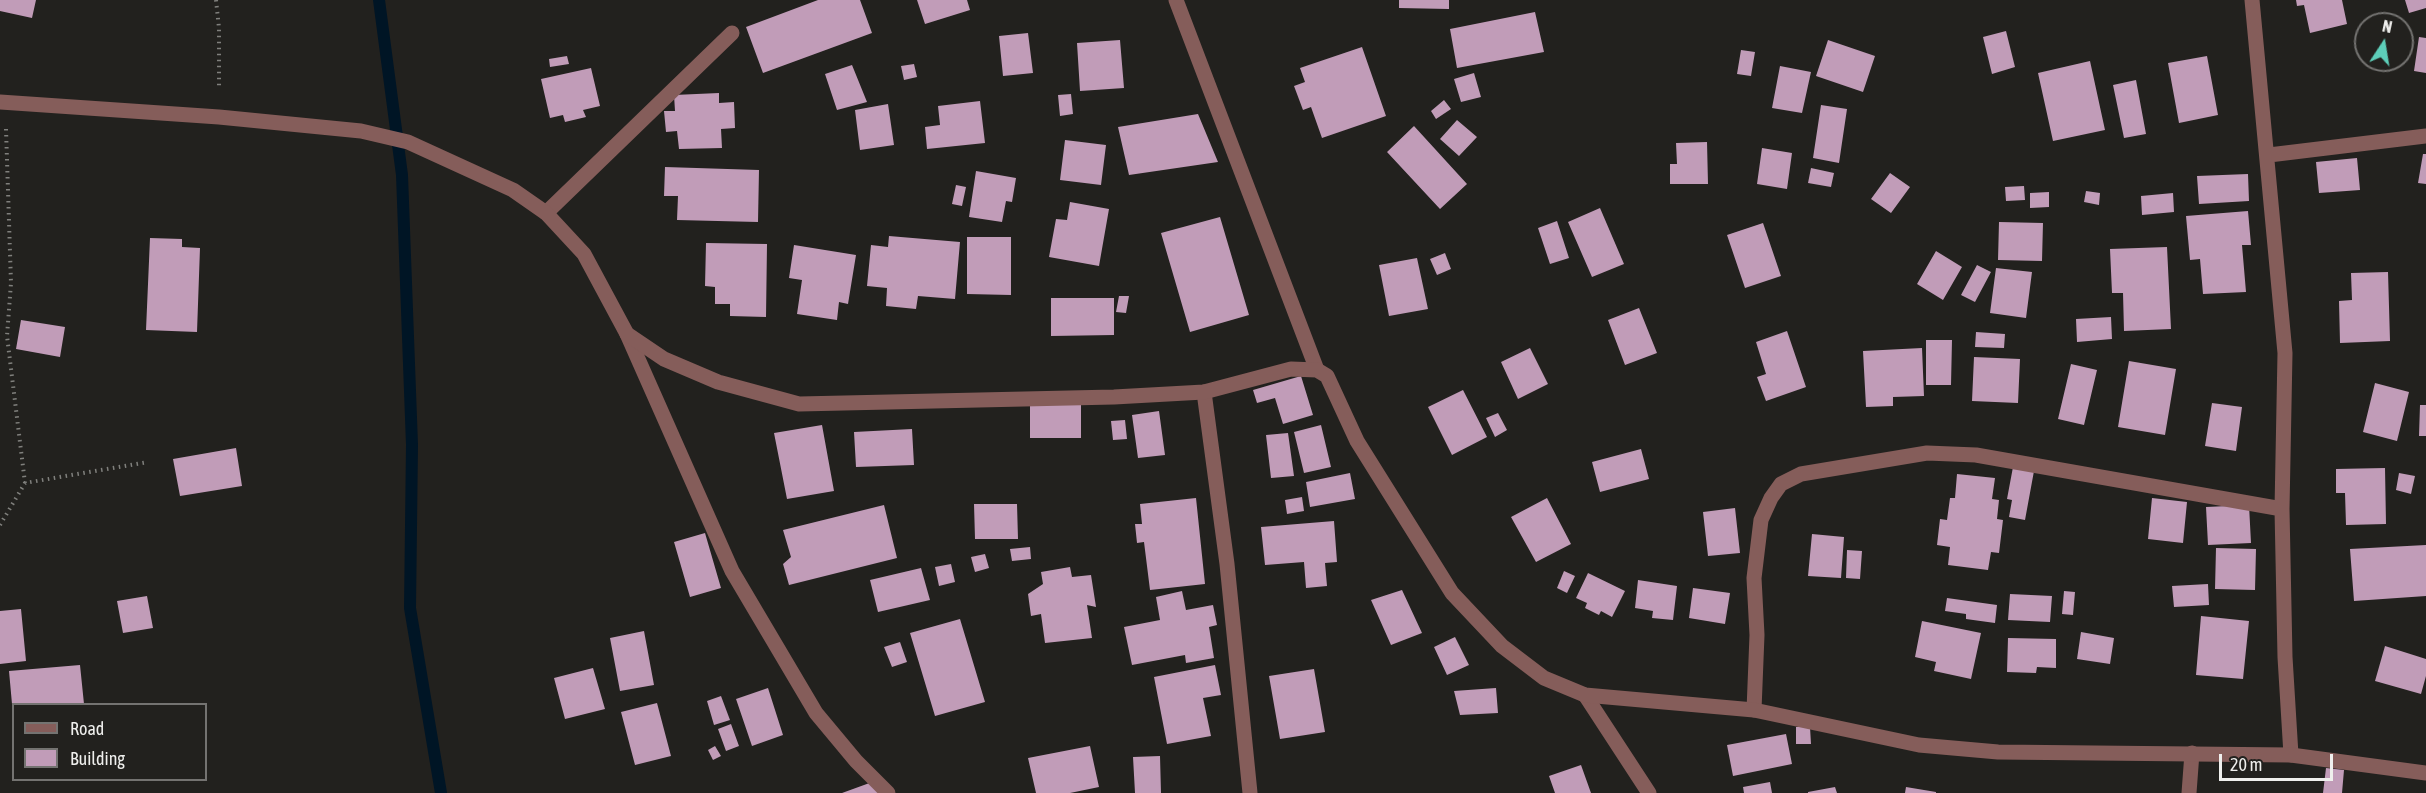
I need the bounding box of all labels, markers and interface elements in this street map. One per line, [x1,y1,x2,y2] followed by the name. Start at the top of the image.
[2354,12,2414,72] north arrow
[2381,17,2394,36] text: N
[12,703,207,781] legend
[70,718,104,739] text: Road
[2222,742,2336,780] scale bar
[70,748,125,769] text: Building
[2230,754,2262,775] text: 20 m

